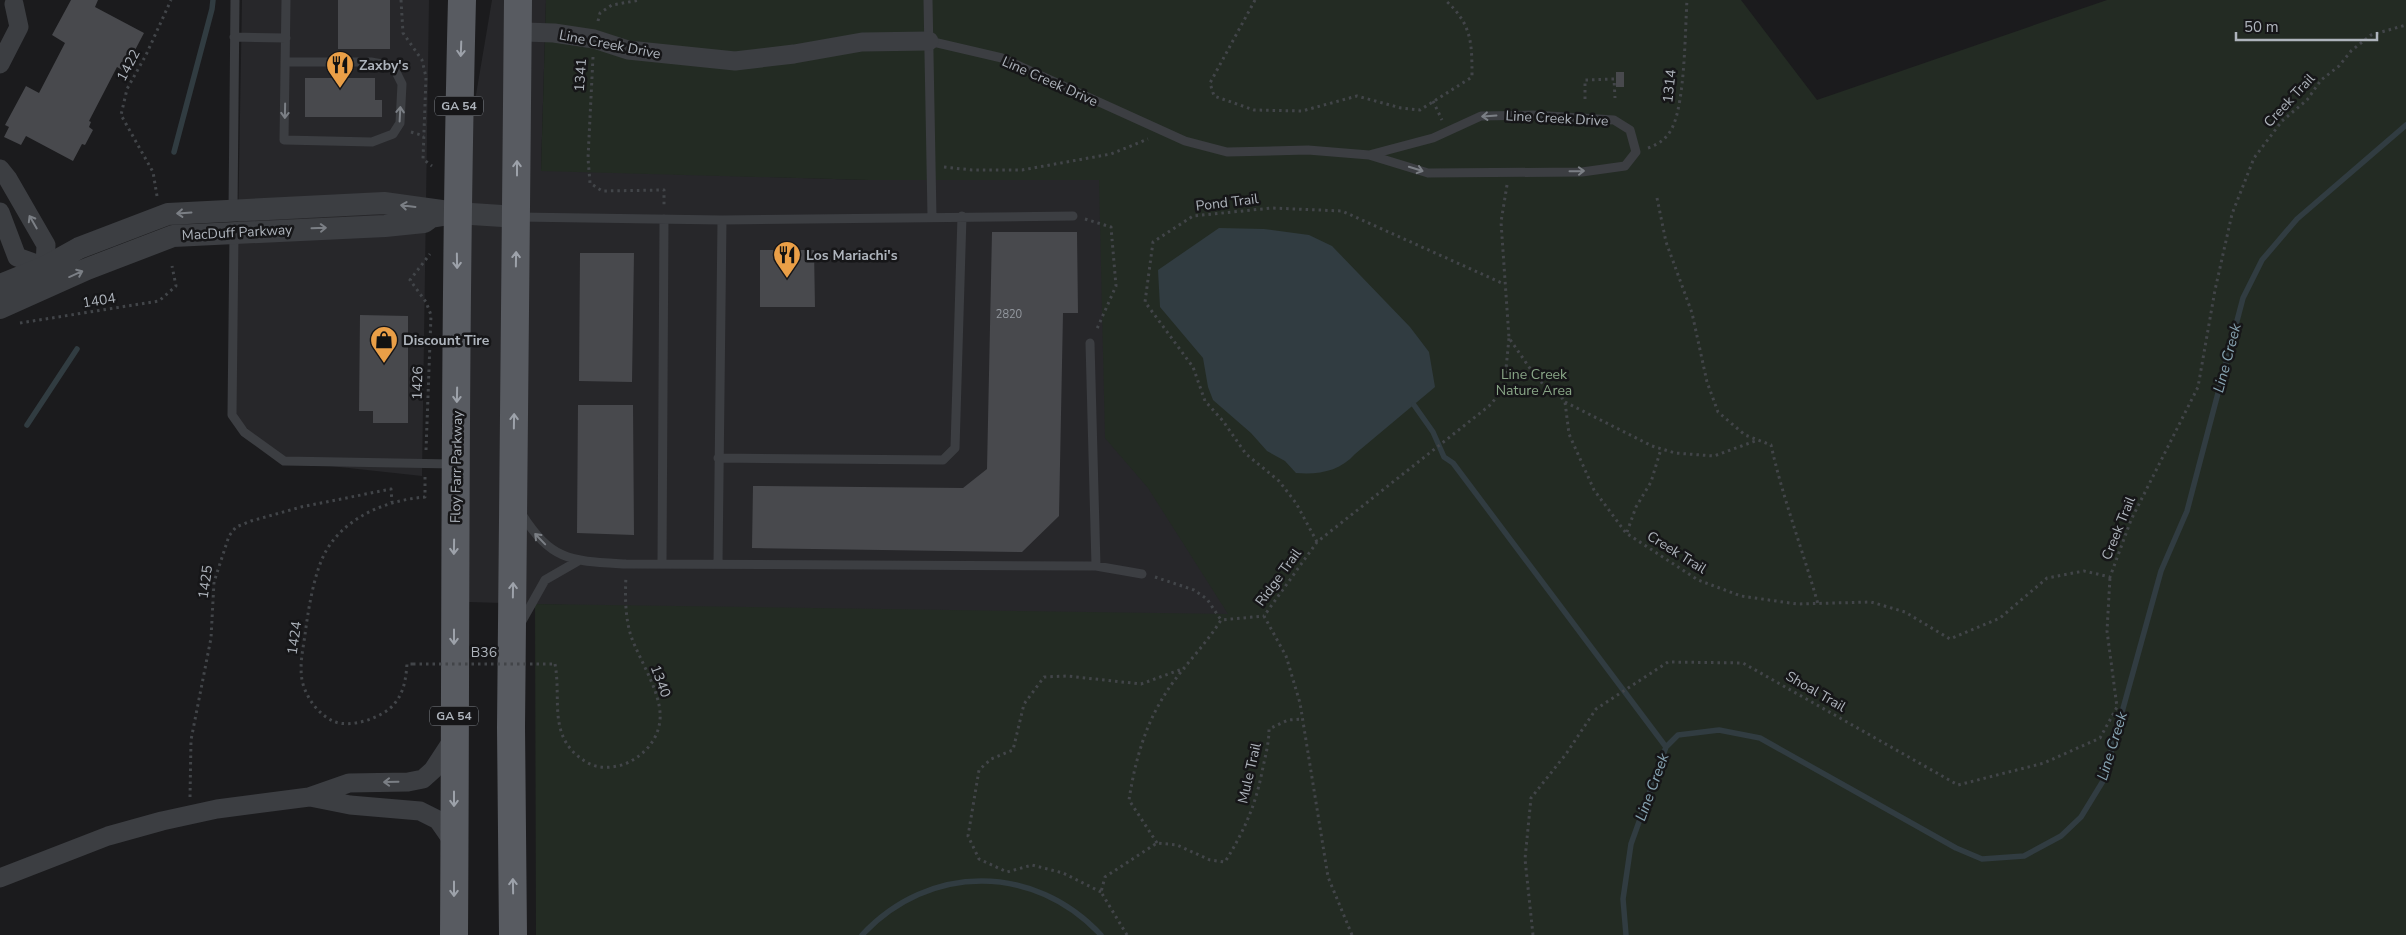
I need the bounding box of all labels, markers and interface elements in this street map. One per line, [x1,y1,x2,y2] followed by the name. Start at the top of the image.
[2236,10,2377,42] scale bar
[2244,17,2279,37] text: 50 m
[558,25,662,64] street label: Line Creek Drive
[456,40,466,56] one-way arrow
[112,46,145,85] street label: 1422
[325,50,355,89] restaurant icon: Zaxby's
[999,52,1101,111] street label: Line Creek Drive
[359,56,409,75] place label: Zaxby's
[570,58,591,92] street label: 1341
[1658,68,1681,104] street label: 1314
[2260,69,2320,131] street label: Creek Trail
[435,96,483,115] road number: GA 54
[280,102,290,118] one-way arrow
[396,106,405,122] one-way arrow
[1505,106,1609,131] street label: Line Creek Drive
[1482,111,1498,120] one-way arrow
[512,160,522,176] one-way arrow
[1407,165,1423,175] one-way arrow
[1569,166,1585,176] one-way arrow
[1195,189,1260,216] street label: Pond Trail
[400,201,416,211] one-way arrow
[177,208,193,217] one-way arrow
[28,215,37,230] one-way arrow
[181,220,294,245] street label: MacDuff Parkway
[310,223,327,233] one-way arrow
[772,240,802,279] restaurant icon: Los Mariachi's
[806,246,898,265] place label: Los Mariachi's
[511,251,521,268] one-way arrow
[452,253,462,269] one-way arrow
[68,269,83,278] one-way arrow
[81,288,117,313] street label: 1404
[996,307,1023,322] house number: 2820
[2208,321,2246,395] water label: Line Creek
[369,325,399,364] shop icon: Discount Tire
[403,331,490,350] place label: Discount Tire
[1496,365,1572,400] park label: Line Creek Nature Area
[407,366,428,400] street label: 1426
[452,386,462,403] one-way arrow
[446,410,467,523] street label: Floy Farr Parkway
[509,414,519,430] one-way arrow
[2097,493,2140,563] street label: Creek Trail
[1643,527,1711,579] street label: Creek Trail
[534,532,546,545] one-way arrow
[449,539,459,555] one-way arrow
[1251,544,1306,610] street label: Ridge Trail
[194,564,217,600] street label: 1425
[508,583,517,599] one-way arrow
[283,620,306,656] street label: 1424
[449,628,459,645] one-way arrow
[471,643,497,662] street label: B36
[646,662,675,700] street label: 1340
[1782,667,1850,717] street label: Shoal Trail
[430,706,478,726] road number: GA 54
[2092,709,2132,783] water label: Line Creek
[1233,740,1266,805] street label: Mule Trail
[1630,750,1674,824] water label: Line Creek
[383,778,399,787] one-way arrow
[449,791,459,807] one-way arrow
[508,879,518,895] one-way arrow
[449,880,459,897] one-way arrow

